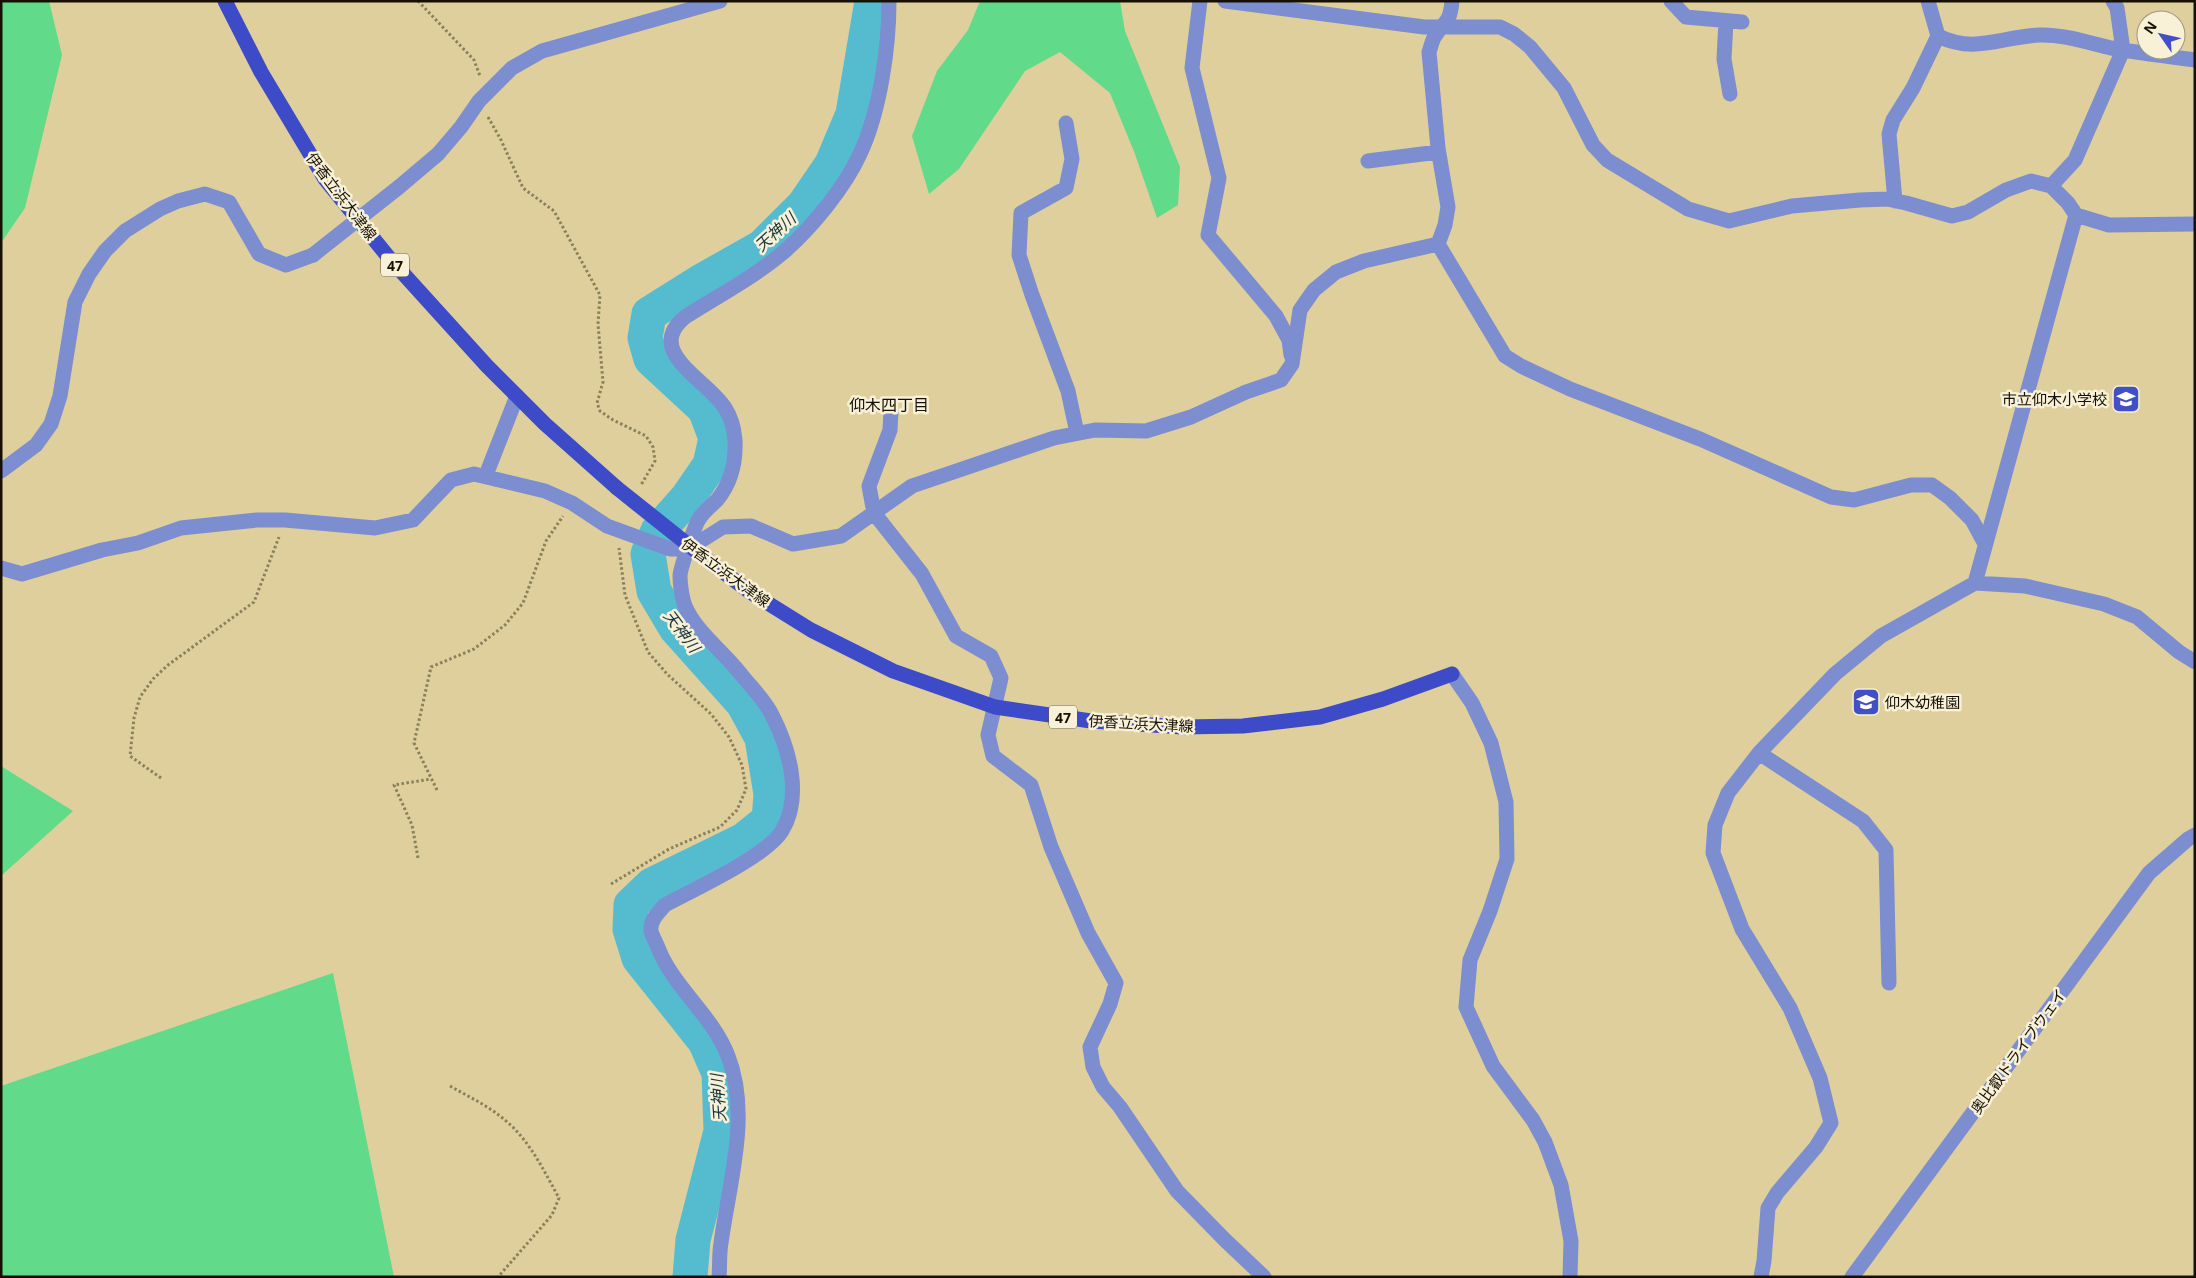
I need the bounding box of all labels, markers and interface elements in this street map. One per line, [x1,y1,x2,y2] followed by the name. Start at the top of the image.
[2136,10,2186,60] north arrow
[2139,17,2161,37] text: N
[302,148,382,244] street label: 伊香立浜大津線
[750,206,802,256] water label: 天神川
[381,254,409,276] road number: 47
[2111,384,2141,414] school or university icon: 市立仰木小学校
[2002,389,2107,409] place label: 市立仰木小学校
[849,394,929,416] district label: 仰木四丁目
[678,533,774,611] street label: 伊香立浜大津線
[659,605,706,658] water label: 天神川
[1851,687,1881,717] school or university icon: 仰木幼稚園
[1884,692,1960,712] place label: 仰木幼稚園
[1049,706,1077,729] road number: 47
[1088,710,1194,736] street label: 伊香立浜大津線
[1966,984,2070,1118] street label: 奥比叡ドライブウェイ
[705,1071,731,1123] water label: 天神川

